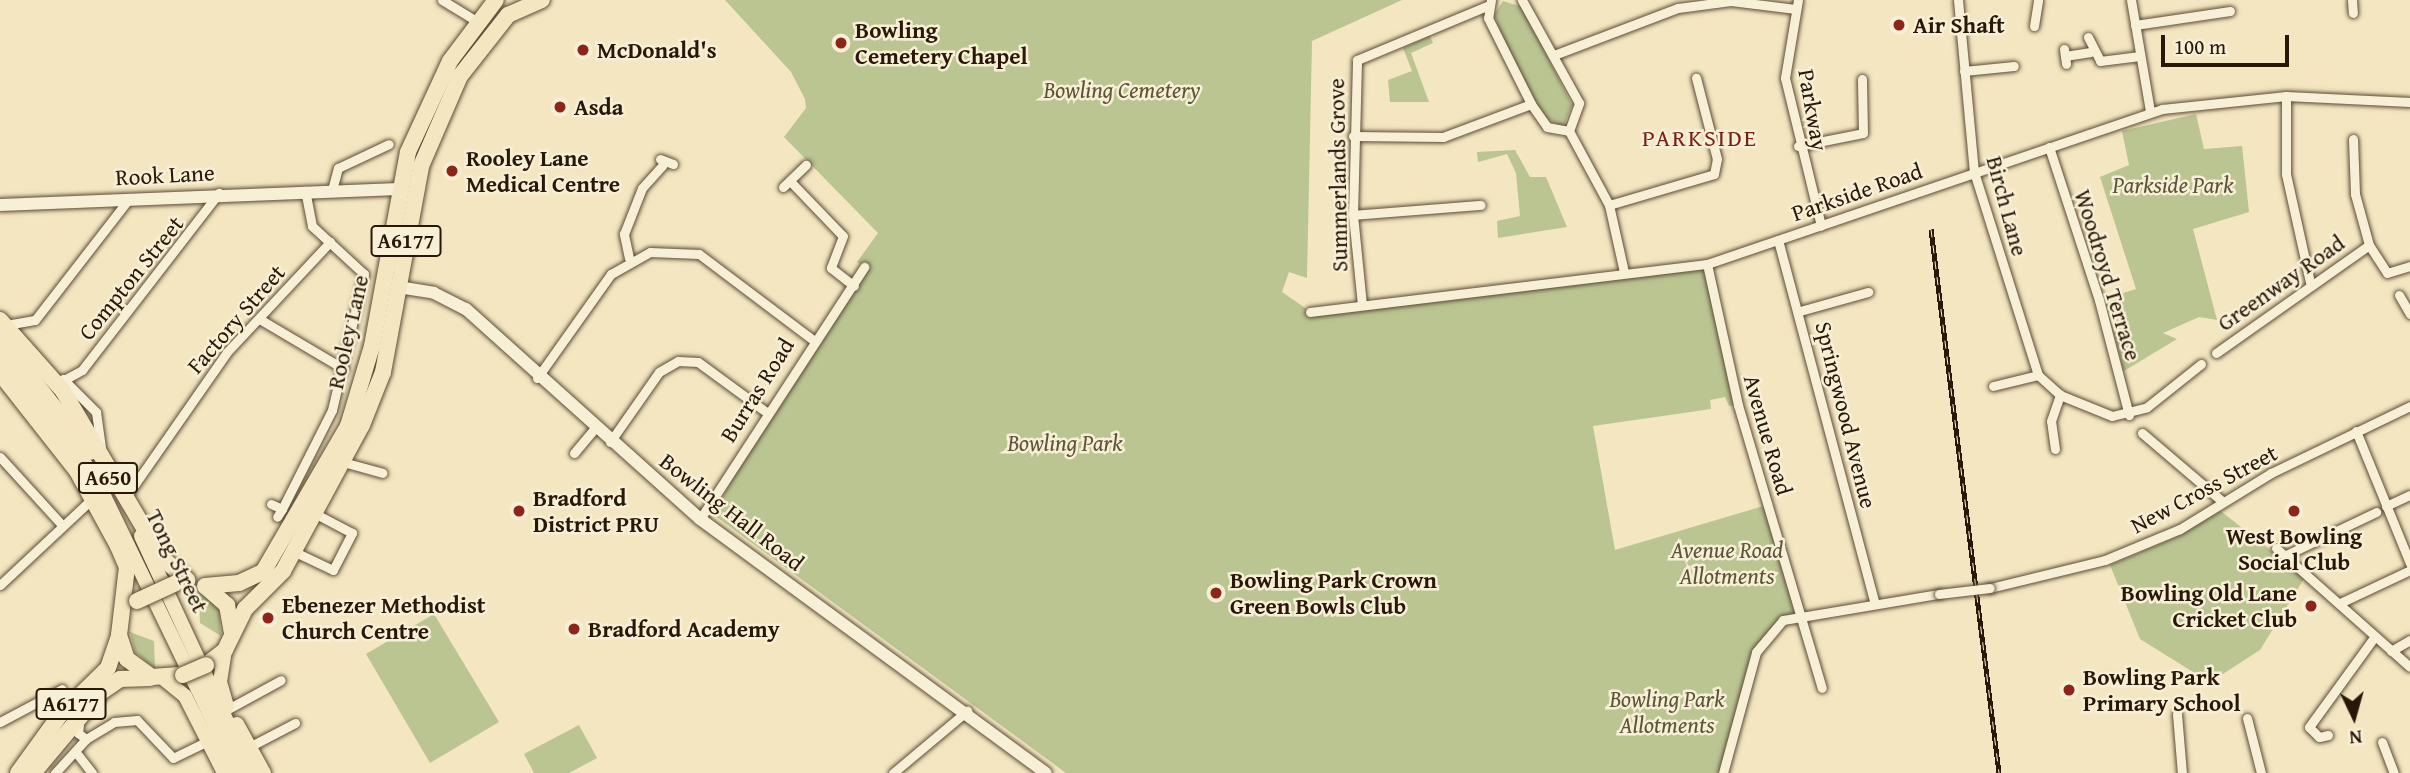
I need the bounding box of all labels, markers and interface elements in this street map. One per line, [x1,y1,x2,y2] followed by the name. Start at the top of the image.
[1913,11,2005,39] place label: Air Shaft
[855,16,1028,70] place label: Bowling Cemetery Chapel
[1891,17,1907,33] marker: Air Shaft
[2165,21,2293,65] scale bar
[2174,31,2226,62] text: 100 m
[833,35,849,51] marker: Bowling Cemetery Chapel
[597,36,717,64] place label: McDonald's
[575,42,591,58] marker: McDonald's
[1792,67,1834,153] street label: Parkway
[1044,76,1200,104] park label: Bowling Cemetery
[1323,78,1353,272] street label: Summerlands Grove
[574,93,624,121] place label: Asda
[552,99,568,115] marker: Asda
[1643,124,1757,152] district label: PARKSIDE
[466,144,620,198] place label: Rooley Lane Medical Centre
[1980,153,2034,259] street label: Birch Lane
[1788,157,1926,227] street label: Parkside Road
[115,159,215,191] street label: Rook Lane
[444,163,460,179] marker: Rooley Lane Medical Centre
[2113,171,2233,199] park label: Parkside Park
[2069,186,2147,364] street label: Woodroyd Terrace
[73,210,189,346] street label: Compton Street
[369,224,443,258] road number: A6177
[2212,229,2350,337] street label: Greenway Road
[181,259,291,379] street label: Factory Street
[321,272,375,392] street label: Rooley Lane
[1809,319,1883,511] street label: Springwood Avenue
[714,333,800,447] street label: Burras Road
[1738,372,1798,498] street label: Avenue Road
[1007,429,1123,457] park label: Bowling Park
[2126,439,2282,539] street label: New Cross Street
[654,447,810,577] street label: Bowling Hall Road
[76,461,140,496] road number: A650
[533,484,659,538] place label: Bradford District PRU
[511,503,527,519] marker: Bradford District PRU
[2286,503,2302,519] marker: West Bowling Social Club
[140,505,214,617] street label: Tong Street
[2226,522,2362,576] place label: West Bowling Social Club
[1671,536,1783,590] park label: Avenue Road Allotments
[1230,566,1437,620] place label: Bowling Park Crown Green Bowls Club
[2121,579,2297,633] place label: Bowling Old Lane Cricket Club
[1208,585,1224,601] marker: Bowling Park Crown Green Bowls Club
[282,591,485,645] place label: Ebenezer Methodist Church Centre
[2303,598,2319,614] marker: Bowling Old Lane Cricket Club
[260,610,276,626] marker: Ebenezer Methodist Church Centre
[588,615,780,643] place label: Bradford Academy
[566,621,582,637] marker: Bradford Academy
[2083,663,2241,717] place label: Bowling Park Primary School
[2061,682,2077,698] marker: Bowling Park Primary School
[2319,682,2389,752] north arrow
[1609,685,1725,739] park label: Bowling Park Allotments
[34,686,108,722] road number: A6177
[2348,723,2363,752] text: N

